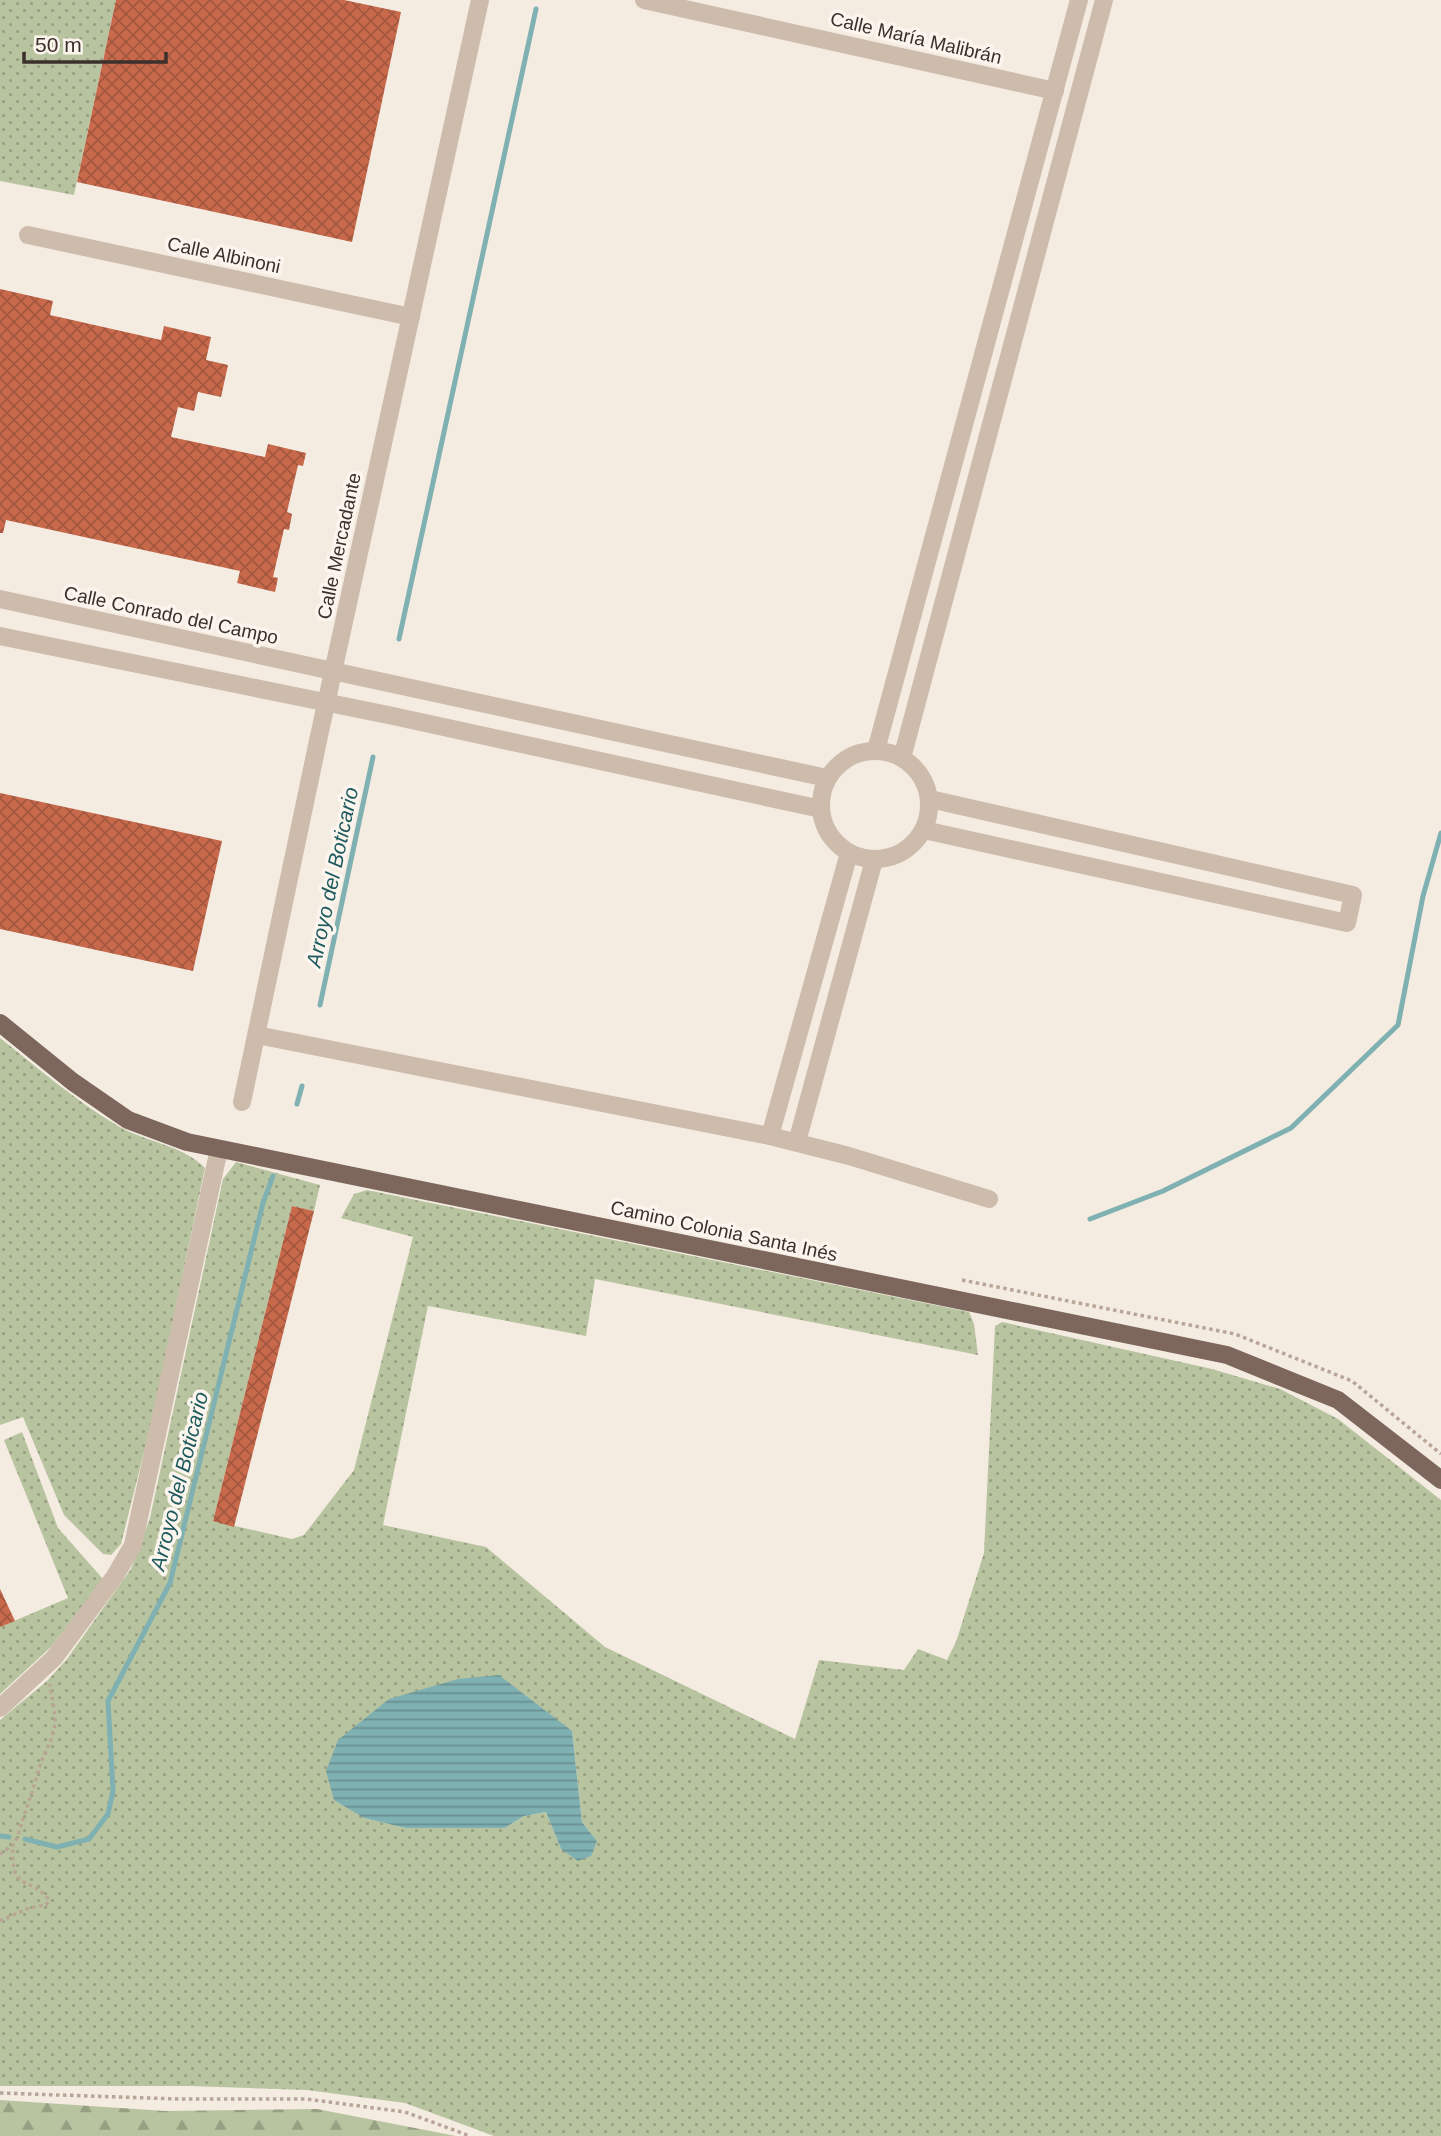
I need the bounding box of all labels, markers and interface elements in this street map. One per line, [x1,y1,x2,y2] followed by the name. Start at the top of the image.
[828,8,1004,68] street label: Calle María Malibrán
[24,21,166,65] scale bar
[35,33,82,56] text: 50 m
[166,233,282,277] street label: Calle Albinoni
[313,471,365,621] street label: Calle Mercadante
[62,582,280,648] street label: Calle Conrado del Campo
[301,785,362,971] water label: Arroyo del Boticario
[609,1197,839,1265] street label: Camino Colonia Santa Inés
[145,1389,212,1575] water label: Arroyo del Boticario

